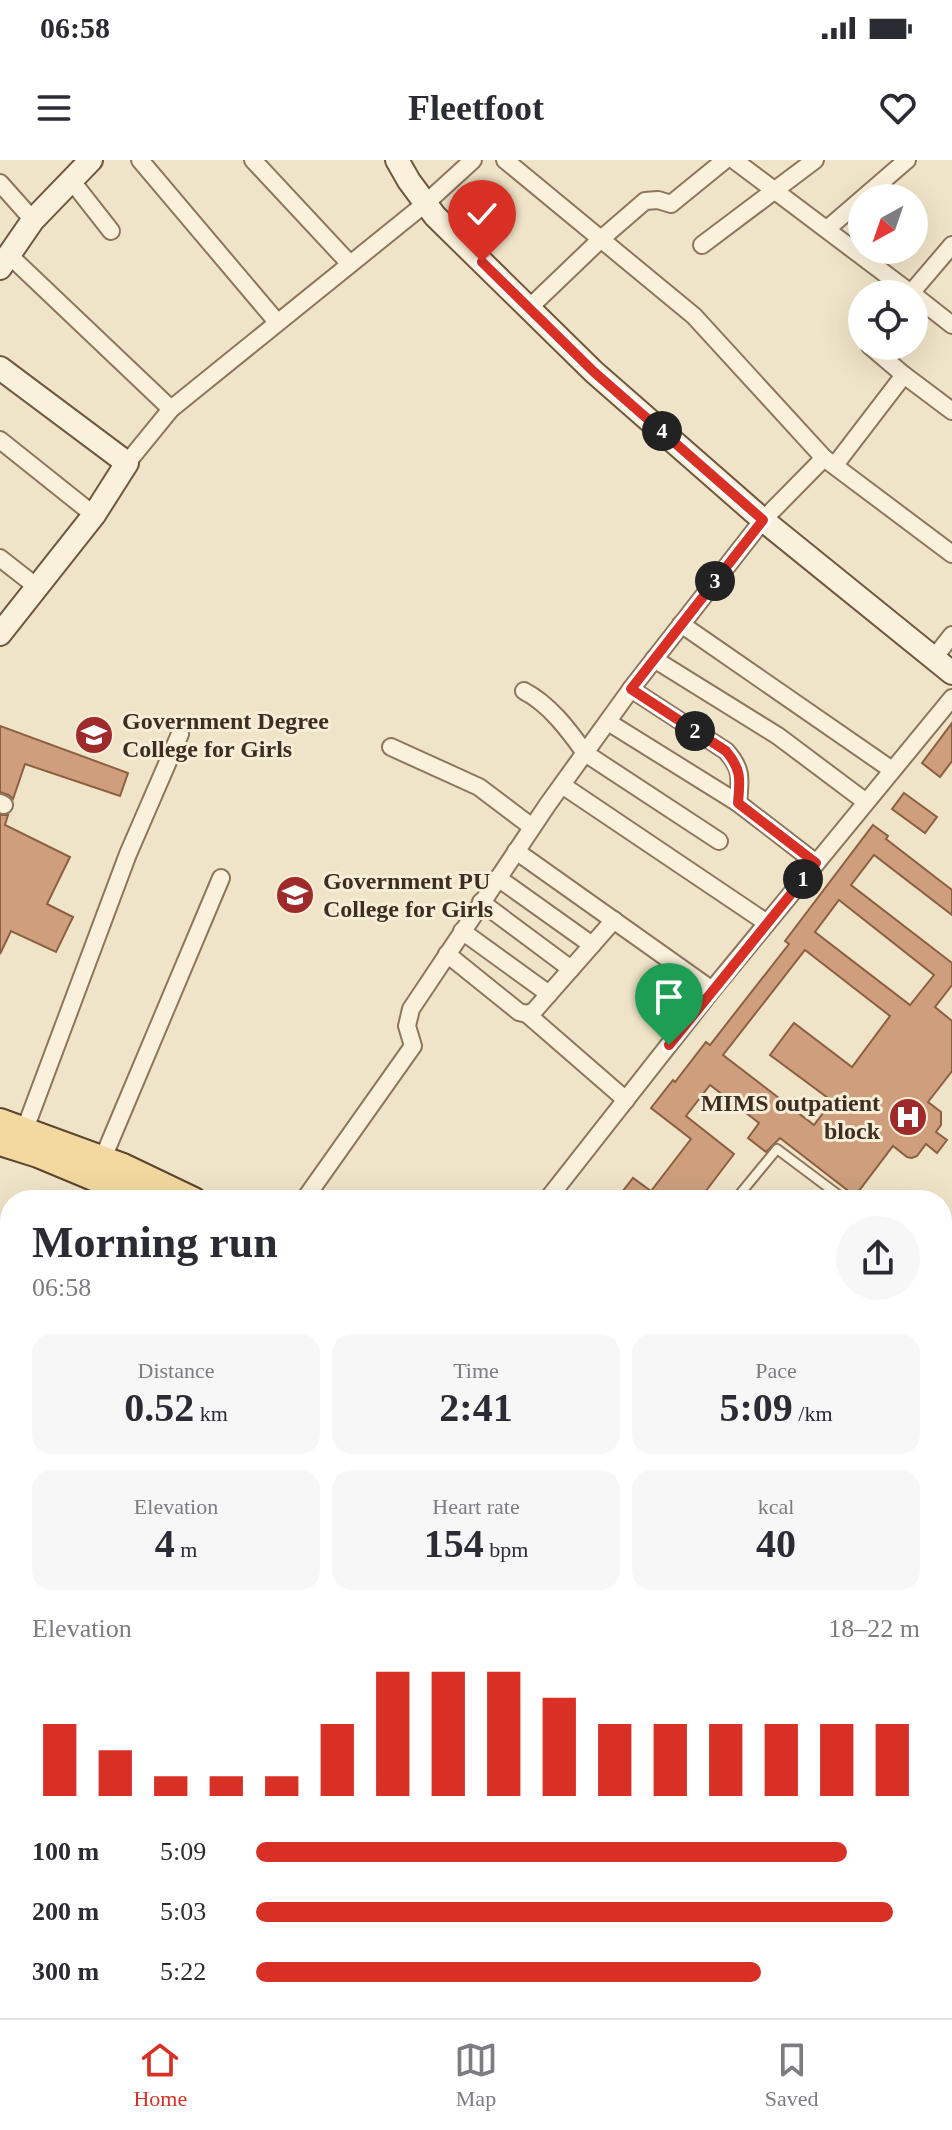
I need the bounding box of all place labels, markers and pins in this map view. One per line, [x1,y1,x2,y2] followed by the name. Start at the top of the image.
[448,180,516,262] pin
[642,411,682,451] pin: 4
[695,561,735,601] pin: 3
[122,708,329,762] place label: Government Degree College for Girls
[675,711,715,751] pin: 2
[73,714,115,756] school or university icon: Government Degree College for Girls
[783,859,823,899] pin: 1
[323,868,493,922] place label: Government PU College for Girls
[274,874,316,916] school or university icon: Government PU College for Girls
[635,963,703,1045] pin
[701,1090,881,1144] place label: MIMS outpatient block
[887,1096,929,1138] hospital icon: MIMS outpatient block

